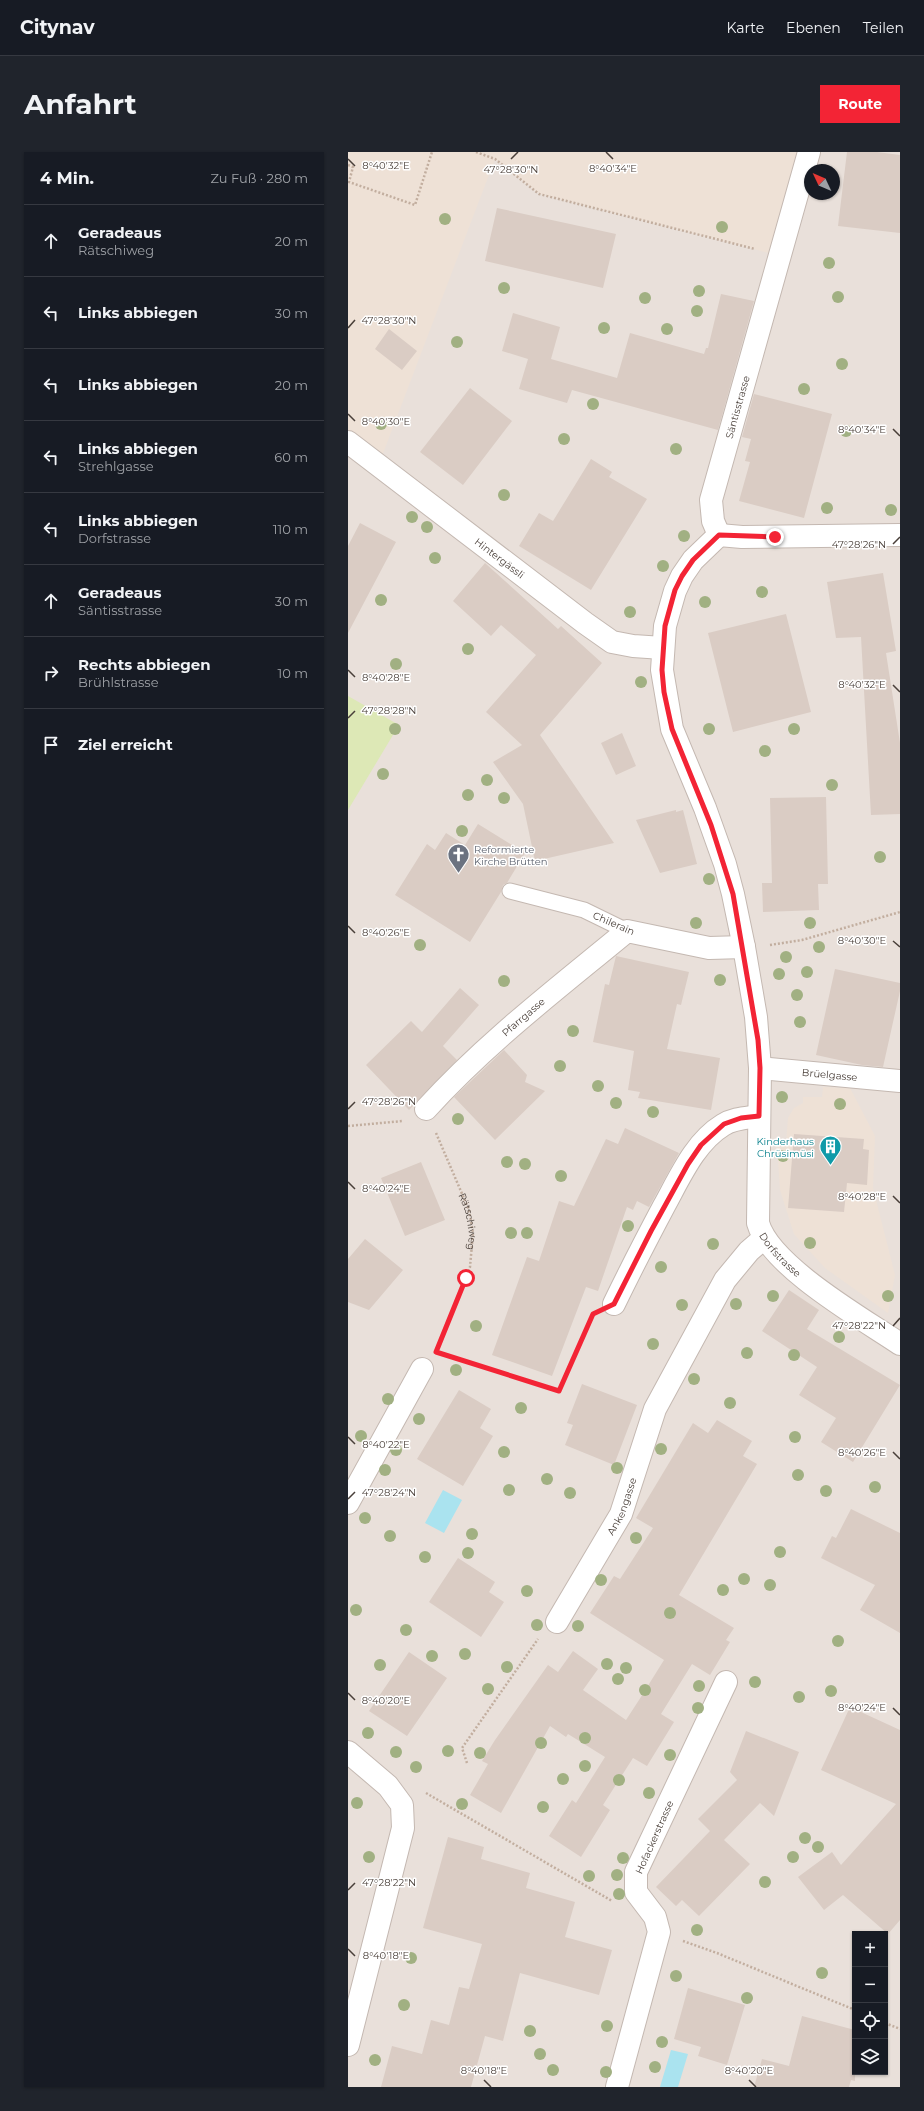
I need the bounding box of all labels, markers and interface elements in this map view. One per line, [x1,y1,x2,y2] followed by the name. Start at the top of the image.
[20,16,95,39] text: Citynav
[726,19,764,37] text: Karte
[786,19,841,37] text: Ebenen
[863,19,904,37] text: Teilen
[820,85,900,123] button: Route
[24,87,137,121] text: Anfahrt
[362,159,410,172] text: 8°40'32"E
[589,162,637,175] text: 8°40'34"E
[483,163,539,176] text: 47°28'30"N
[804,164,840,200] north arrow
[40,168,94,188] text: 4 Min.
[211,170,308,186] text: Zu Fuß · 280 m
[78,223,161,242] text: Geradeaus
[40,230,62,252] icon: ahead
[275,233,308,249] text: 20 m
[78,242,154,258] text: Rätschiweg
[40,302,62,324] icon: left
[78,303,198,322] text: Links abbiegen
[275,305,308,321] text: 30 m
[361,314,417,327] text: 47°28'30"N
[40,374,62,396] icon: left
[723,374,753,440] street label: Säntisstrasse
[78,375,198,394] text: Links abbiegen
[275,377,308,393] text: 20 m
[362,415,411,428] text: 8°40'30"E
[838,423,886,436] text: 8°40'34"E
[78,439,198,458] text: Links abbiegen
[40,446,62,468] icon: left
[274,449,308,465] text: 60 m
[78,458,154,474] text: Strehlgasse
[78,511,198,530] text: Links abbiegen
[40,518,62,540] icon: left
[273,521,308,537] text: 110 m
[766,528,784,546] route end
[78,530,151,546] text: Dorfstrasse
[472,535,527,582] street label: Hintergässli
[832,538,886,551] text: 47°28'26"N
[78,583,161,602] text: Geradeaus
[40,590,62,612] icon: ahead
[275,593,308,609] text: 30 m
[78,602,162,618] text: Säntisstrasse
[78,655,211,674] text: Rechts abbiegen
[40,662,62,684] icon: right
[278,665,308,681] text: 10 m
[362,671,410,684] text: 8°40'28"E
[78,674,159,690] text: Brühlstrasse
[838,678,886,691] text: 8°40'32"E
[362,704,416,717] text: 47°28'28"N
[40,734,62,756] icon: arrive
[78,735,173,754] text: Ziel erreicht
[446,842,472,875] church icon: Reformierte Kirche Brütten
[474,843,548,868] place label: Reformierte Kirche Brütten
[591,909,637,938] street label: Chilerain
[362,926,410,939] text: 8°40'26"E
[838,934,887,947] text: 8°40'30"E
[499,995,548,1039] street label: Pfarrgasse
[801,1066,858,1084] street label: Brüelgasse
[362,1095,416,1108] text: 47°28'26"N
[817,1134,843,1167] building icon: Kinderhaus Chrüsimüsi
[756,1135,814,1160] place label: Kinderhaus Chrüsimüsi
[362,1182,410,1195] text: 8°40'24"E
[838,1190,886,1203] text: 8°40'28"E
[455,1191,480,1251] street label: Rätschiweg
[756,1230,804,1280] street label: Dorfstrasse
[457,1269,475,1287] route start
[832,1319,886,1332] text: 47°28'22"N
[362,1438,410,1451] text: 8°40'22"E
[838,1446,886,1459] text: 8°40'26"E
[604,1476,639,1537] street label: Ankengasse
[362,1486,416,1499] text: 47°28'24"N
[362,1694,411,1707] text: 8°40'20"E
[838,1701,886,1714] text: 8°40'24"E
[632,1798,676,1876] street label: Hofackerstrasse
[362,1876,416,1889] text: 47°28'22"N
[852,1931,888,2075] map controls
[852,1931,888,1967] button: +
[363,1949,410,1962] text: 8°40'18"E
[852,1967,888,2003] button: −
[852,2003,888,2039] button: locate
[852,2039,888,2075] button: layers
[461,2064,508,2077] text: 8°40'18"E
[725,2064,774,2077] text: 8°40'20"E

